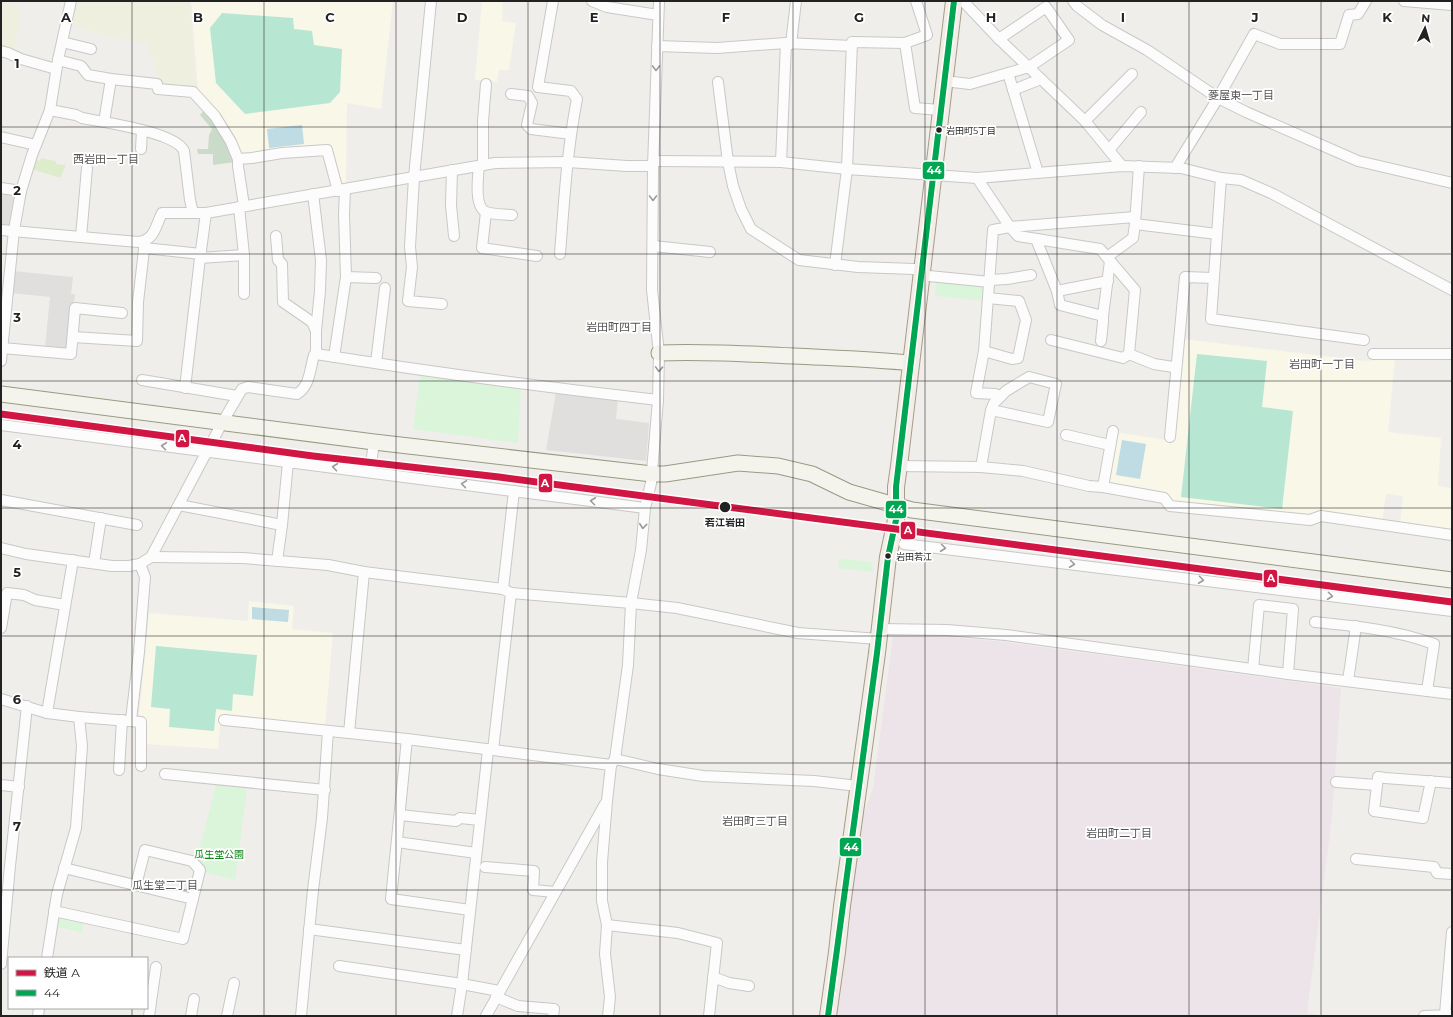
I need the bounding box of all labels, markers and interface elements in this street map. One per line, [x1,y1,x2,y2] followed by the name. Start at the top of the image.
[1405,8,1445,48] north arrow
[60,9,72,25] text: A
[193,9,203,25] text: B
[325,9,335,25] text: C
[457,9,468,25] text: D
[590,9,599,25] text: E
[722,9,730,25] text: F
[854,9,864,25] text: G
[986,9,996,25] text: H
[1121,9,1125,25] text: I
[1250,9,1259,25] text: J
[1382,9,1392,25] text: K
[1421,11,1431,25] text: N
[14,55,20,71] text: 1
[652,65,660,71] one-way arrow
[1208,88,1274,102] district label: 菱屋東一丁目
[934,125,944,135] marker: 岩田町5丁目
[946,125,996,136] place label: 岩田町5丁目
[73,152,139,166] district label: 西岩田一丁目
[922,161,945,180] line badge: 44
[926,163,942,177] text: 44
[13,182,21,198] text: 2
[649,195,657,201] one-way arrow
[12,309,21,325] text: 3
[586,320,652,334] district label: 岩田町四丁目
[1289,357,1355,371] district label: 岩田町一丁目
[654,366,663,372] one-way arrow
[175,429,190,448] line badge: A
[177,431,187,445] text: A
[13,436,22,452] text: 4
[161,442,167,451] one-way arrow
[332,463,338,472] one-way arrow
[538,473,553,493] line badge: A
[540,476,550,490] text: A
[461,480,467,489] one-way arrow
[590,496,596,505] one-way arrow
[718,500,732,514] marker: 若江岩田
[885,500,907,519] line badge: 44
[888,502,904,516] text: 44
[704,516,745,529] place label: 若江岩田
[900,521,916,540] line badge: A
[639,523,648,529] one-way arrow
[903,523,913,537] text: A
[940,544,946,553] one-way arrow
[883,551,893,561] marker: 岩田若江
[896,551,932,562] place label: 岩田若江
[1069,560,1075,569] one-way arrow
[13,564,21,580] text: 5
[1263,569,1278,588] line badge: A
[1266,571,1276,585] text: A
[1198,575,1204,584] one-way arrow
[1327,591,1333,600] one-way arrow
[13,691,22,707] text: 6
[722,814,788,828] district label: 岩田町三丁目
[13,818,21,834] text: 7
[1086,826,1152,840] district label: 岩田町二丁目
[839,837,862,857] line badge: 44
[843,840,859,854] text: 44
[194,848,244,861] park label: 瓜生堂公園
[132,878,198,892] district label: 瓜生堂二丁目
[8,957,148,1009] legend
[44,965,80,980] text: 鉄道 A
[44,985,60,1000] text: 44

